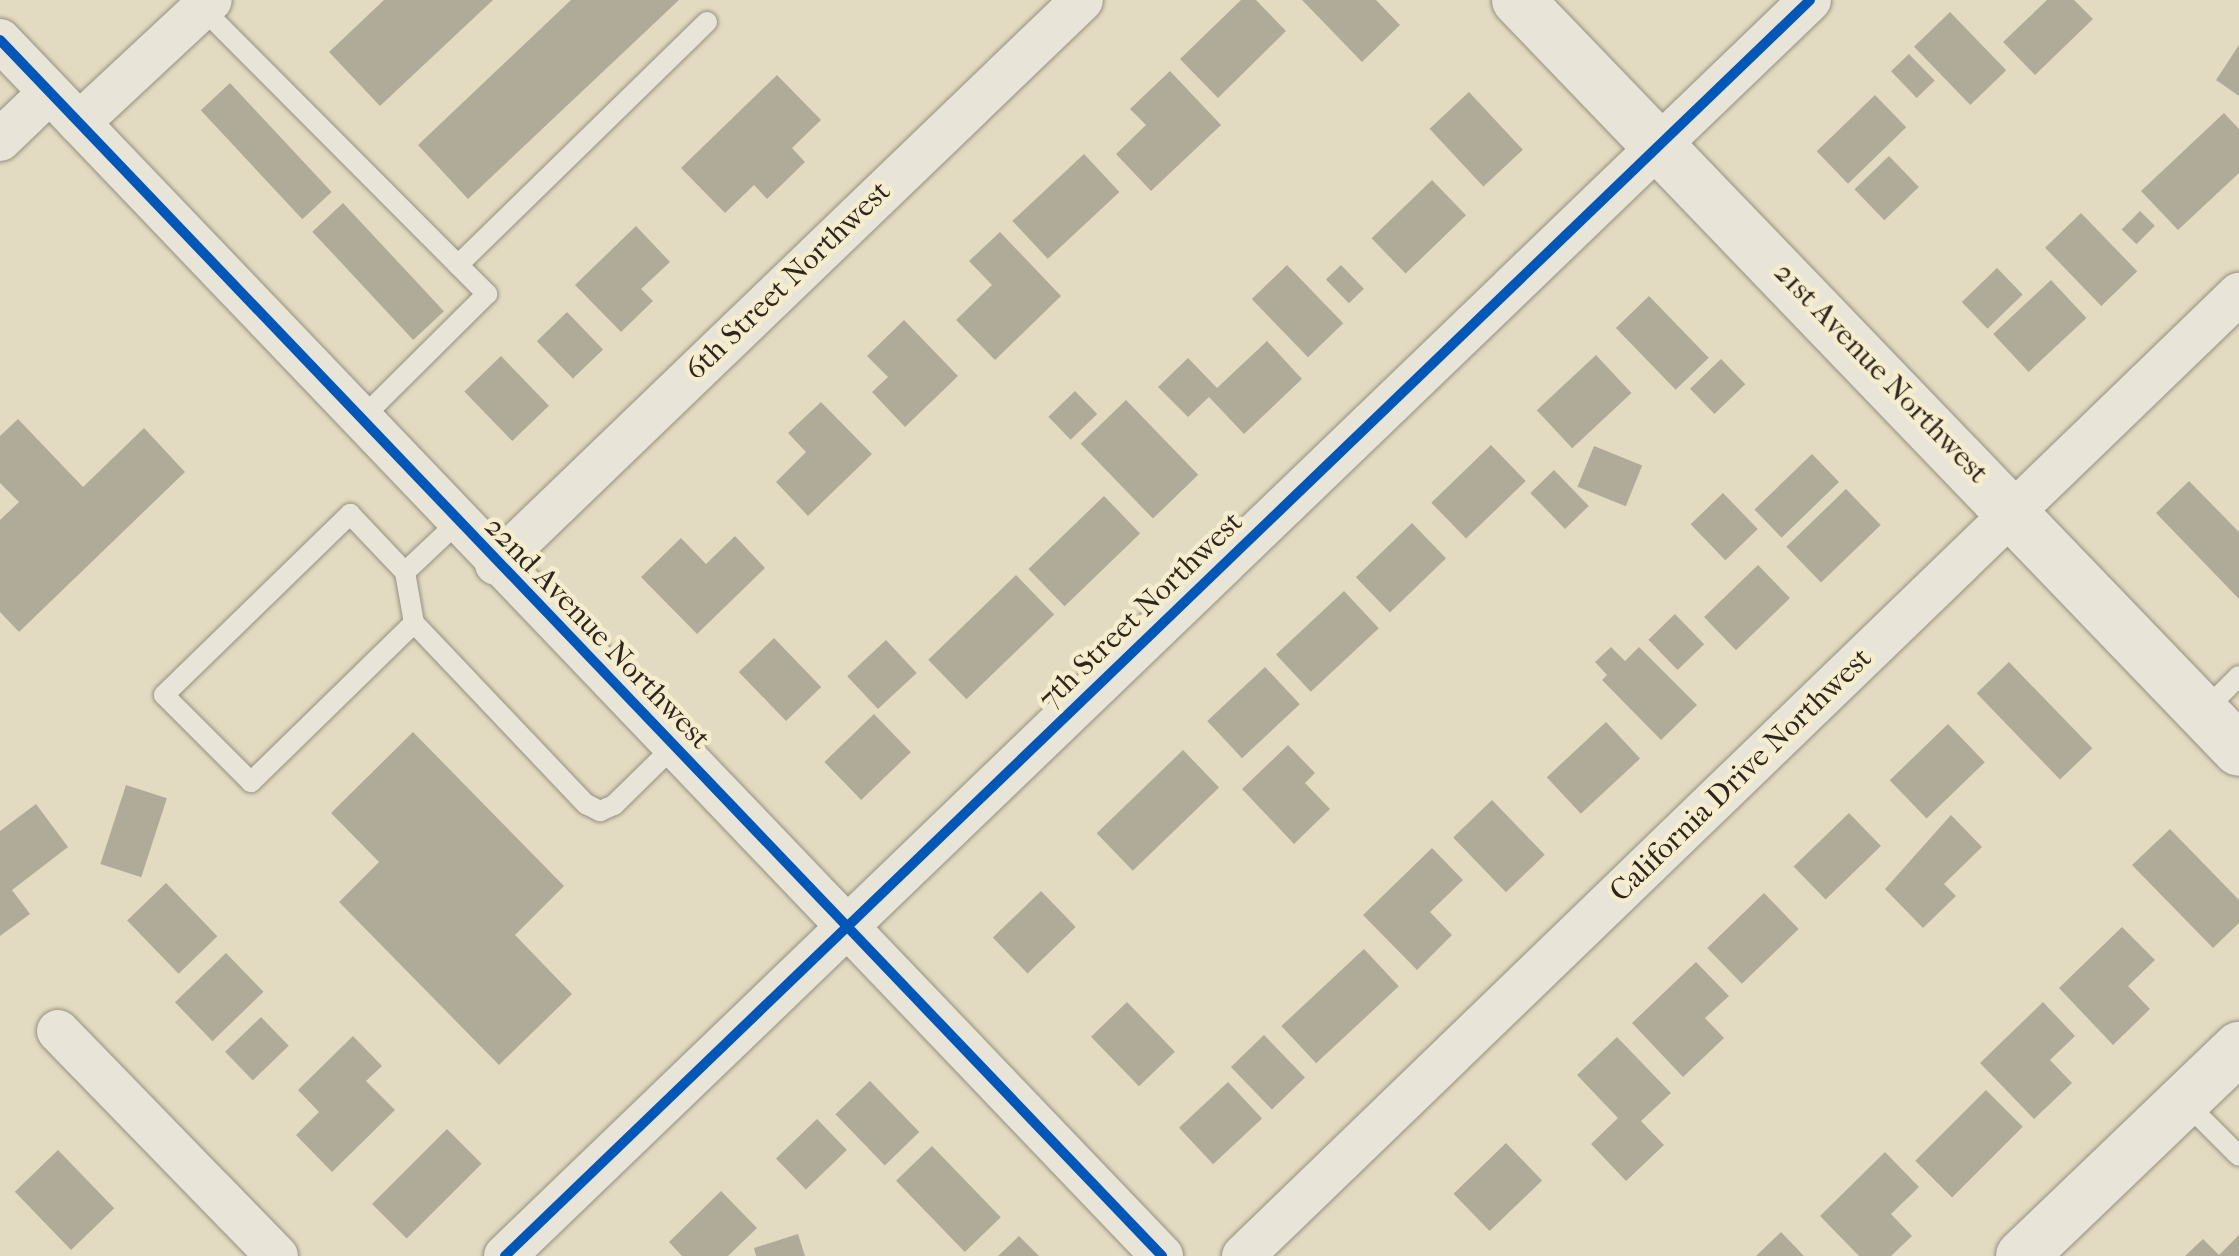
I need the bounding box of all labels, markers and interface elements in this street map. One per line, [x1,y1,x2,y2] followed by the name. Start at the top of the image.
[678,174,898,388] street label: 6th Street Northwest
[1766,255,1996,491] street label: 21st Avenue Northwest
[1032,504,1250,718] street label: 7th Street Northwest
[477,509,717,757] street label: 22nd Avenue Northwest
[1603,640,1879,910] street label: California Drive Northwest

